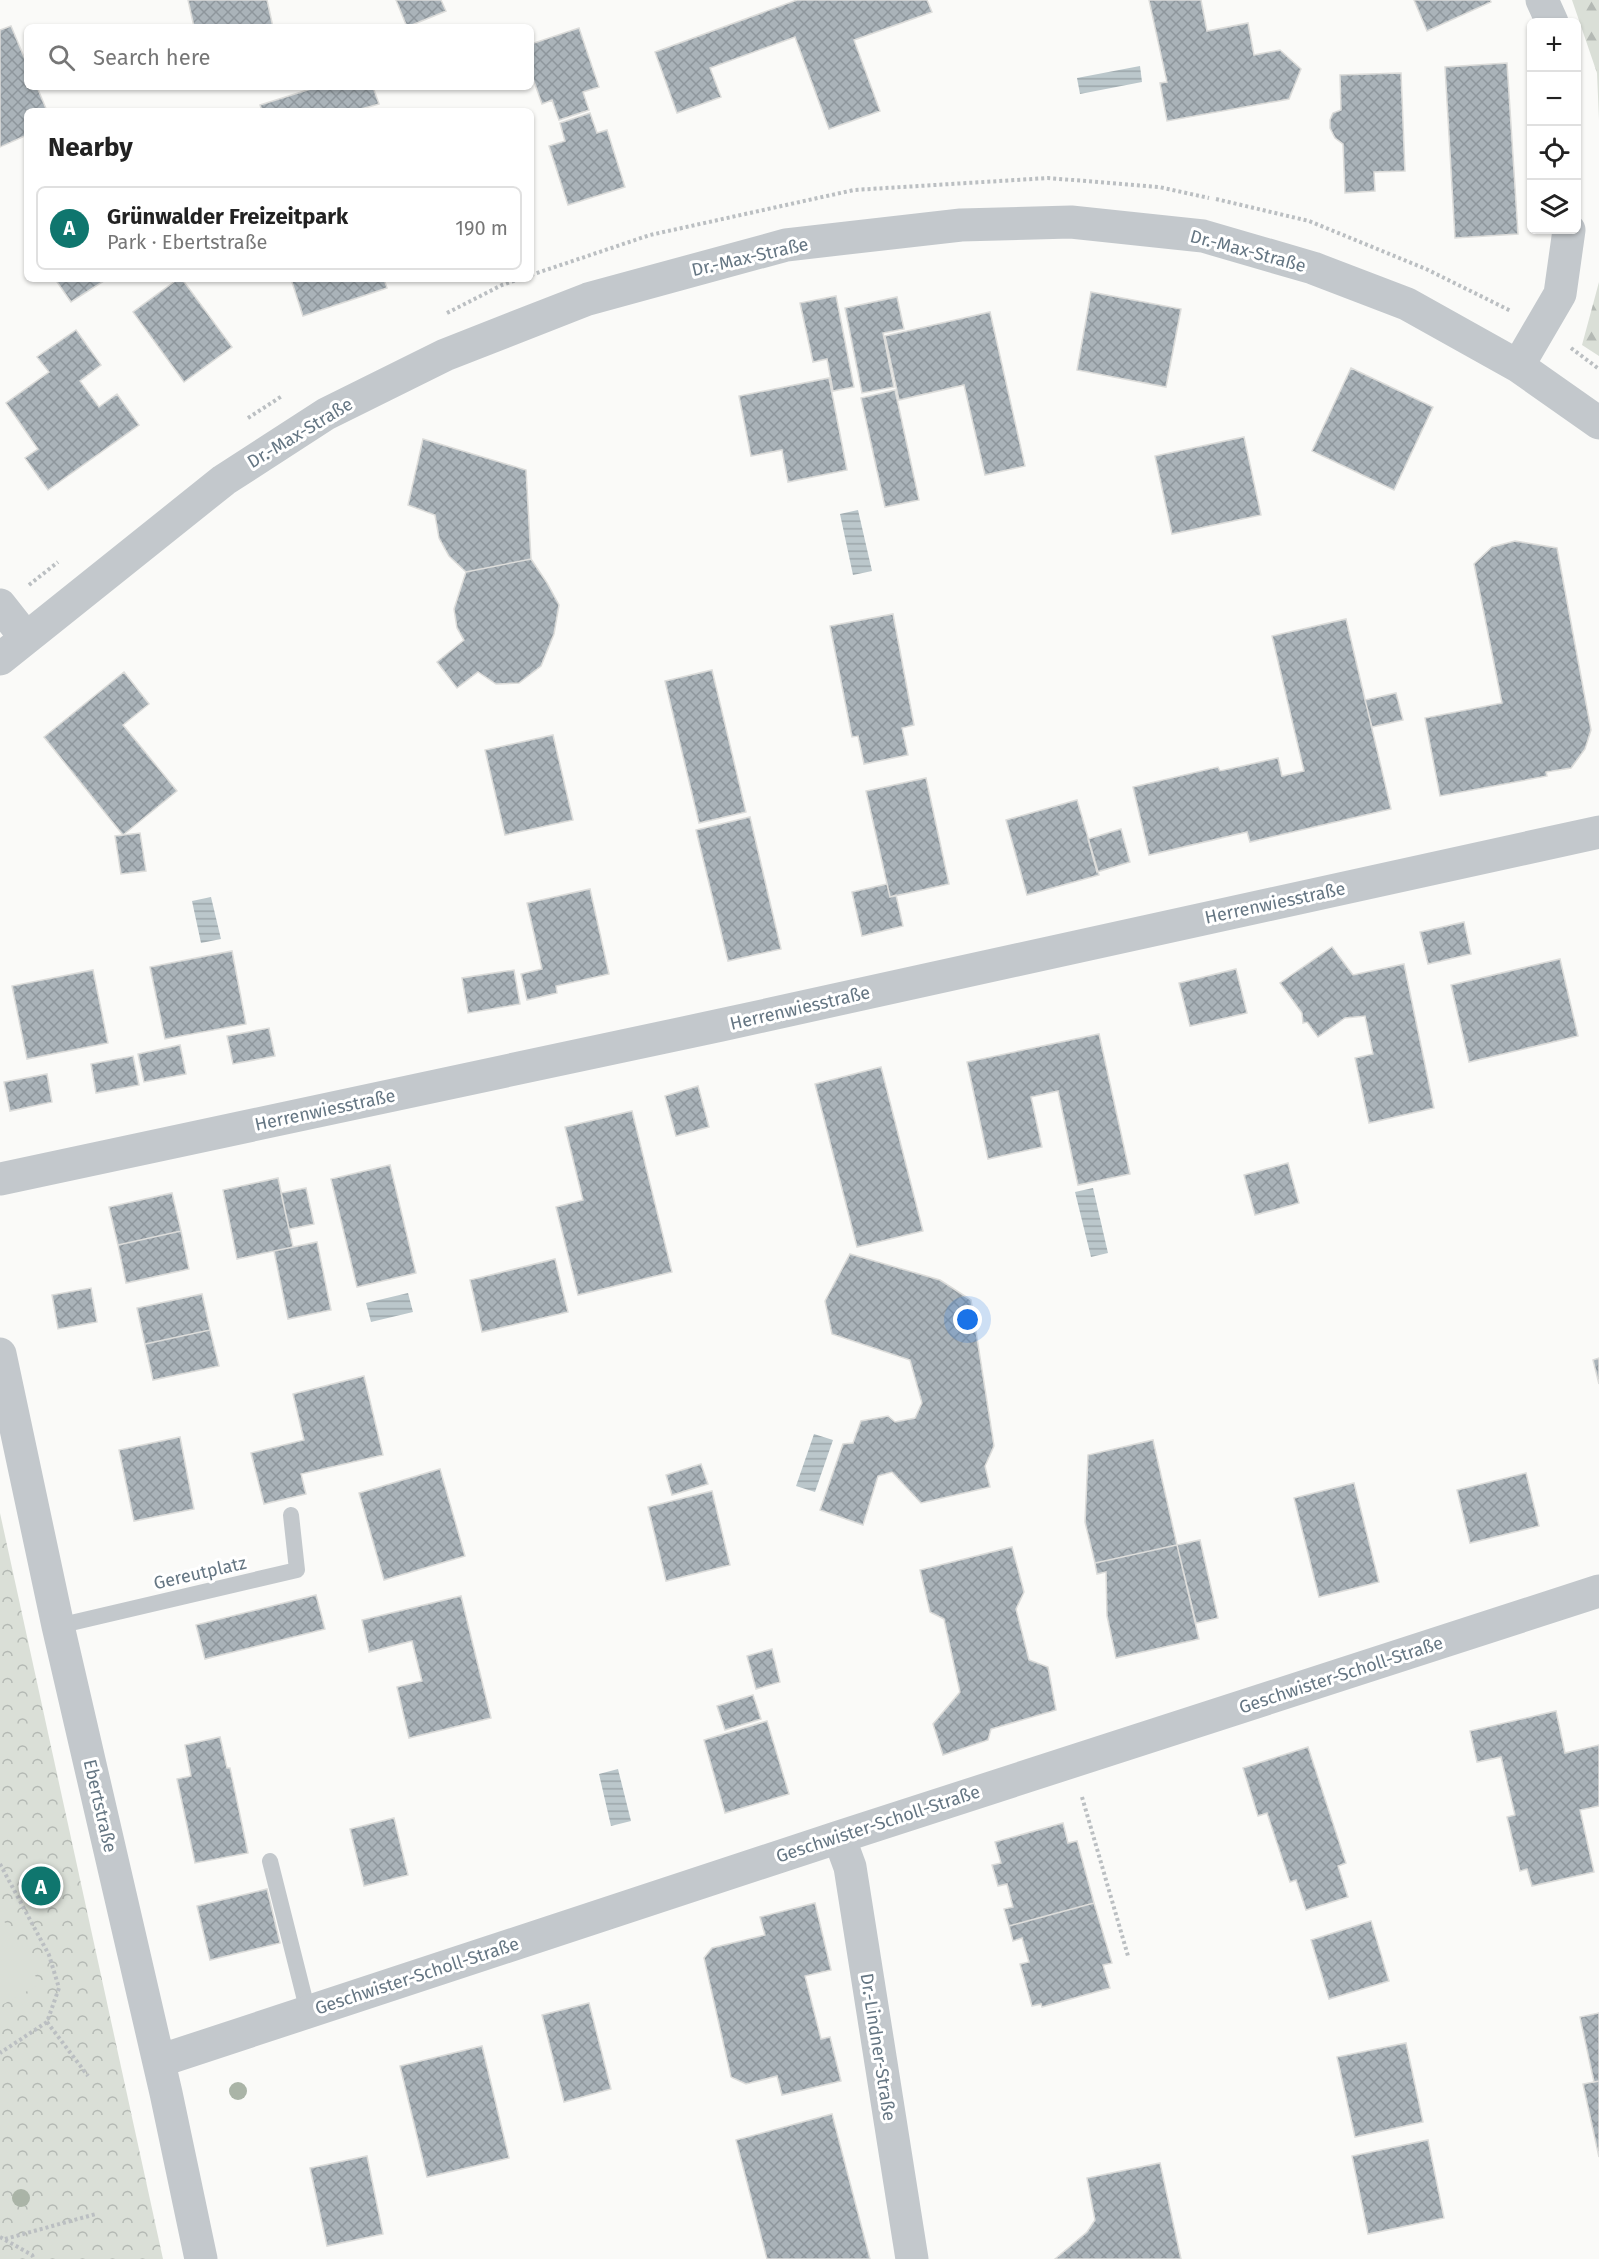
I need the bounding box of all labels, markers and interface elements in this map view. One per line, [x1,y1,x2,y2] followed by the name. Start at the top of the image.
[1527,18,1581,234] map controls
[1527,18,1581,72] button: +
[24,24,534,90] search box
[45,41,78,74] icon: search
[93,44,211,71] text: Search here
[1527,72,1581,126] button: −
[1527,126,1581,180] button: locate
[48,132,133,163] text: Nearby
[1527,180,1581,234] button: layers
[107,203,348,230] text: Grünwalder Freizeitpark
[64,216,75,240] text: A
[455,216,508,240] text: 190 m
[1188,225,1308,277] street label: Dr.-Max-Straße
[107,230,267,254] text: Park · Ebertstraße
[689,233,811,281] street label: Dr.-Max-Straße
[243,393,357,473] street label: Dr.-Max-Straße
[1203,877,1347,929] street label: Herrenwiesstraße
[728,981,872,1035] street label: Herrenwiesstraße
[253,1084,397,1136] street label: Herrenwiesstraße
[953,1305,982,1334] your location
[152,1552,249,1594] street label: Gereutplatz
[1236,1632,1446,1718] street label: Geschwister-Scholl-Straße
[79,1757,121,1855] street label: Ebertstraße
[773,1781,983,1867] street label: Geschwister-Scholl-Straße
[22,1864,60,1908] pin: A
[312,1933,522,2019] street label: Geschwister-Scholl-Straße
[855,1972,901,2122] street label: Dr.-Lindner-Straße

